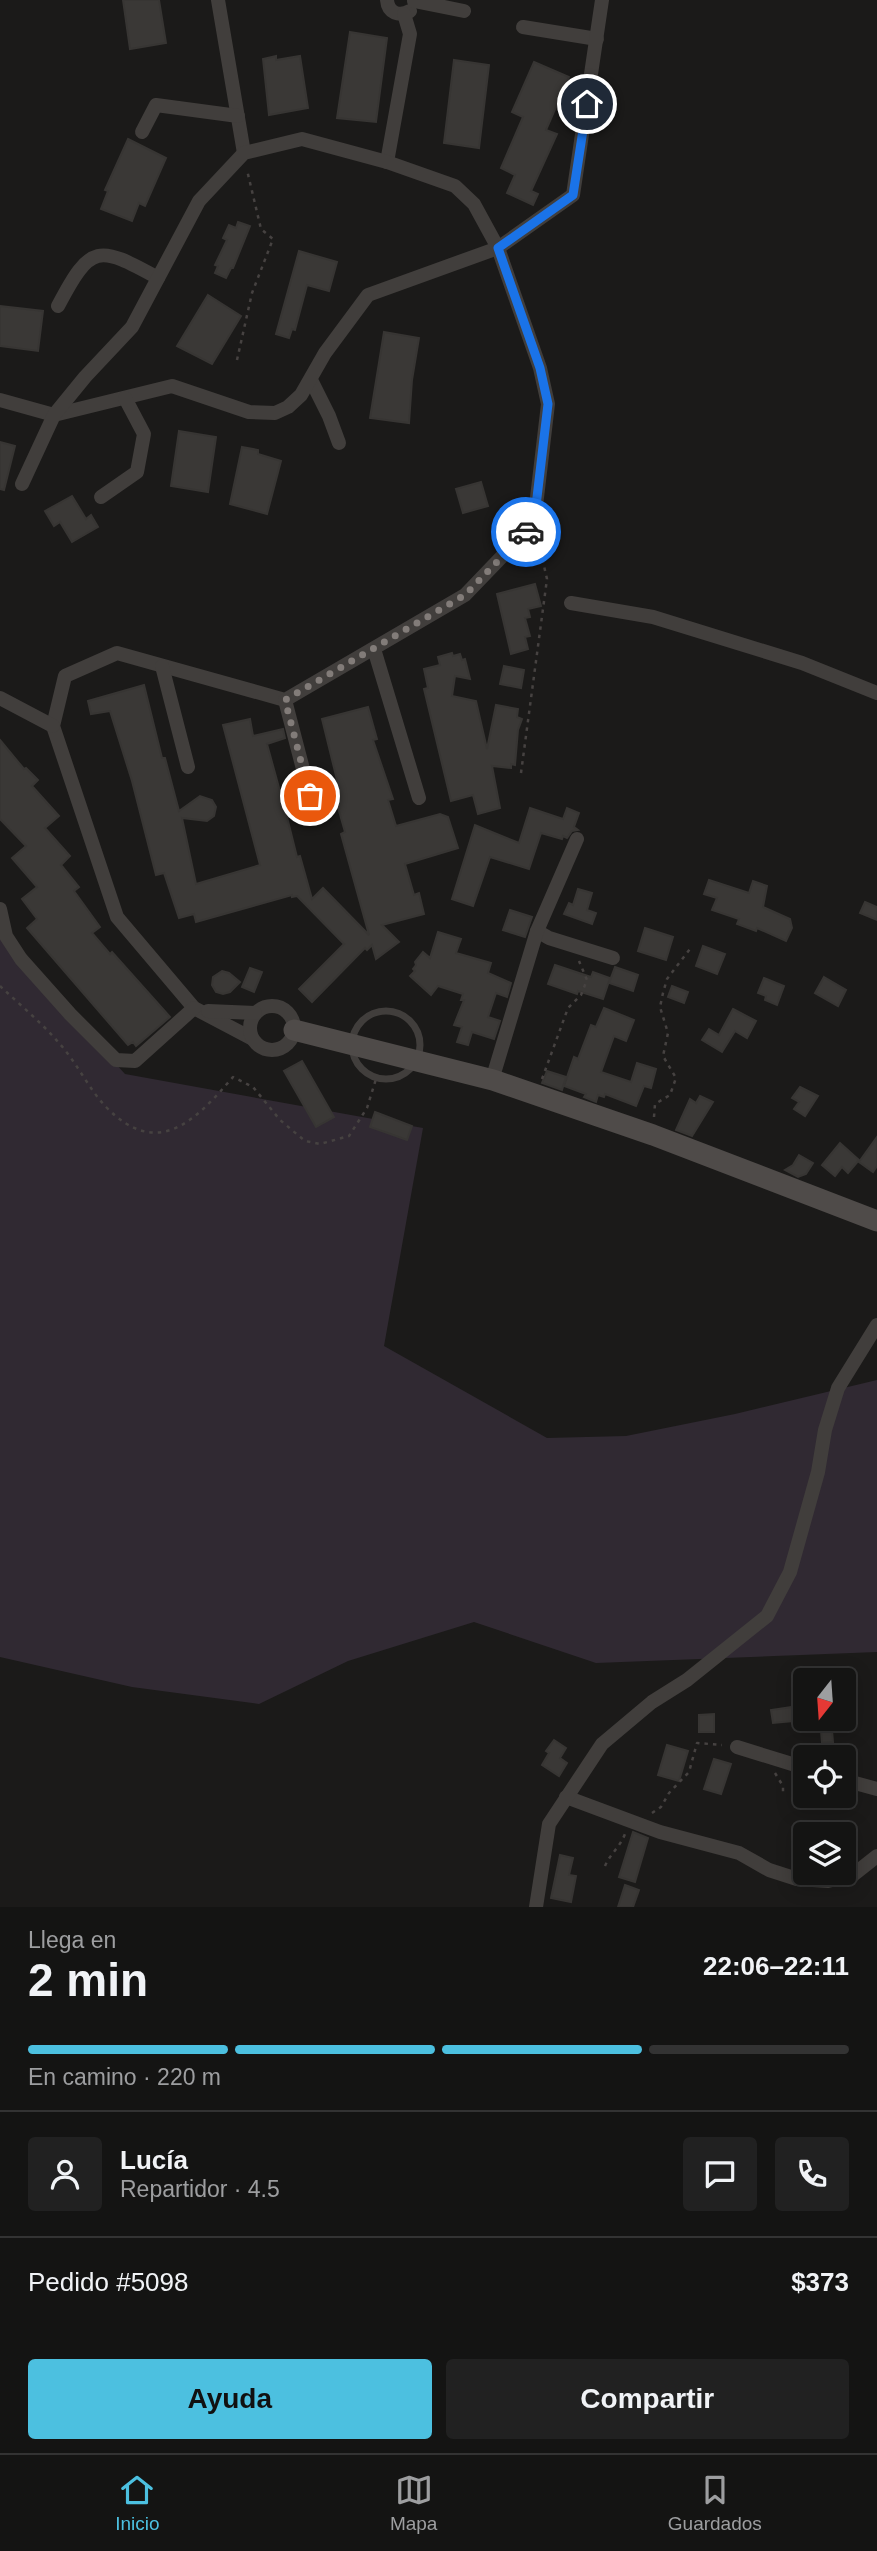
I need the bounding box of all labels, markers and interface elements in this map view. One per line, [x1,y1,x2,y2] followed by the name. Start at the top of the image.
[557,74,617,134] pin
[568,85,606,123] icon: home
[491,497,561,567] courier
[507,513,545,551] icon: car
[280,766,340,826] pin
[291,777,329,815] icon: bag
[793,1668,856,1731] north arrow
[793,1668,856,1885] map controls
[793,1745,856,1808] button: locate
[793,1822,856,1885] button: layers
[28,1927,116,1953] text: Llega en
[703,1951,849,1981] text: 22:06–22:11
[28,1954,148,2006] text: 2 min
[28,2064,221,2090] text: En camino · 220 m
[28,2137,102,2211] button: person
[683,2137,757,2211] button: chat
[775,2137,849,2211] button: phone
[120,2145,188,2175] text: Lucía
[120,2176,280,2202] text: Repartidor · 4.5
[28,2267,188,2297] text: Pedido #5098
[791,2267,849,2297] text: $373
[28,2359,432,2439] button: Ayuda
[446,2359,849,2439] button: Compartir
[115,2471,160,2535] tab: Inicio
[390,2471,437,2535] tab: Mapa
[668,2471,762,2535] tab: Guardados

